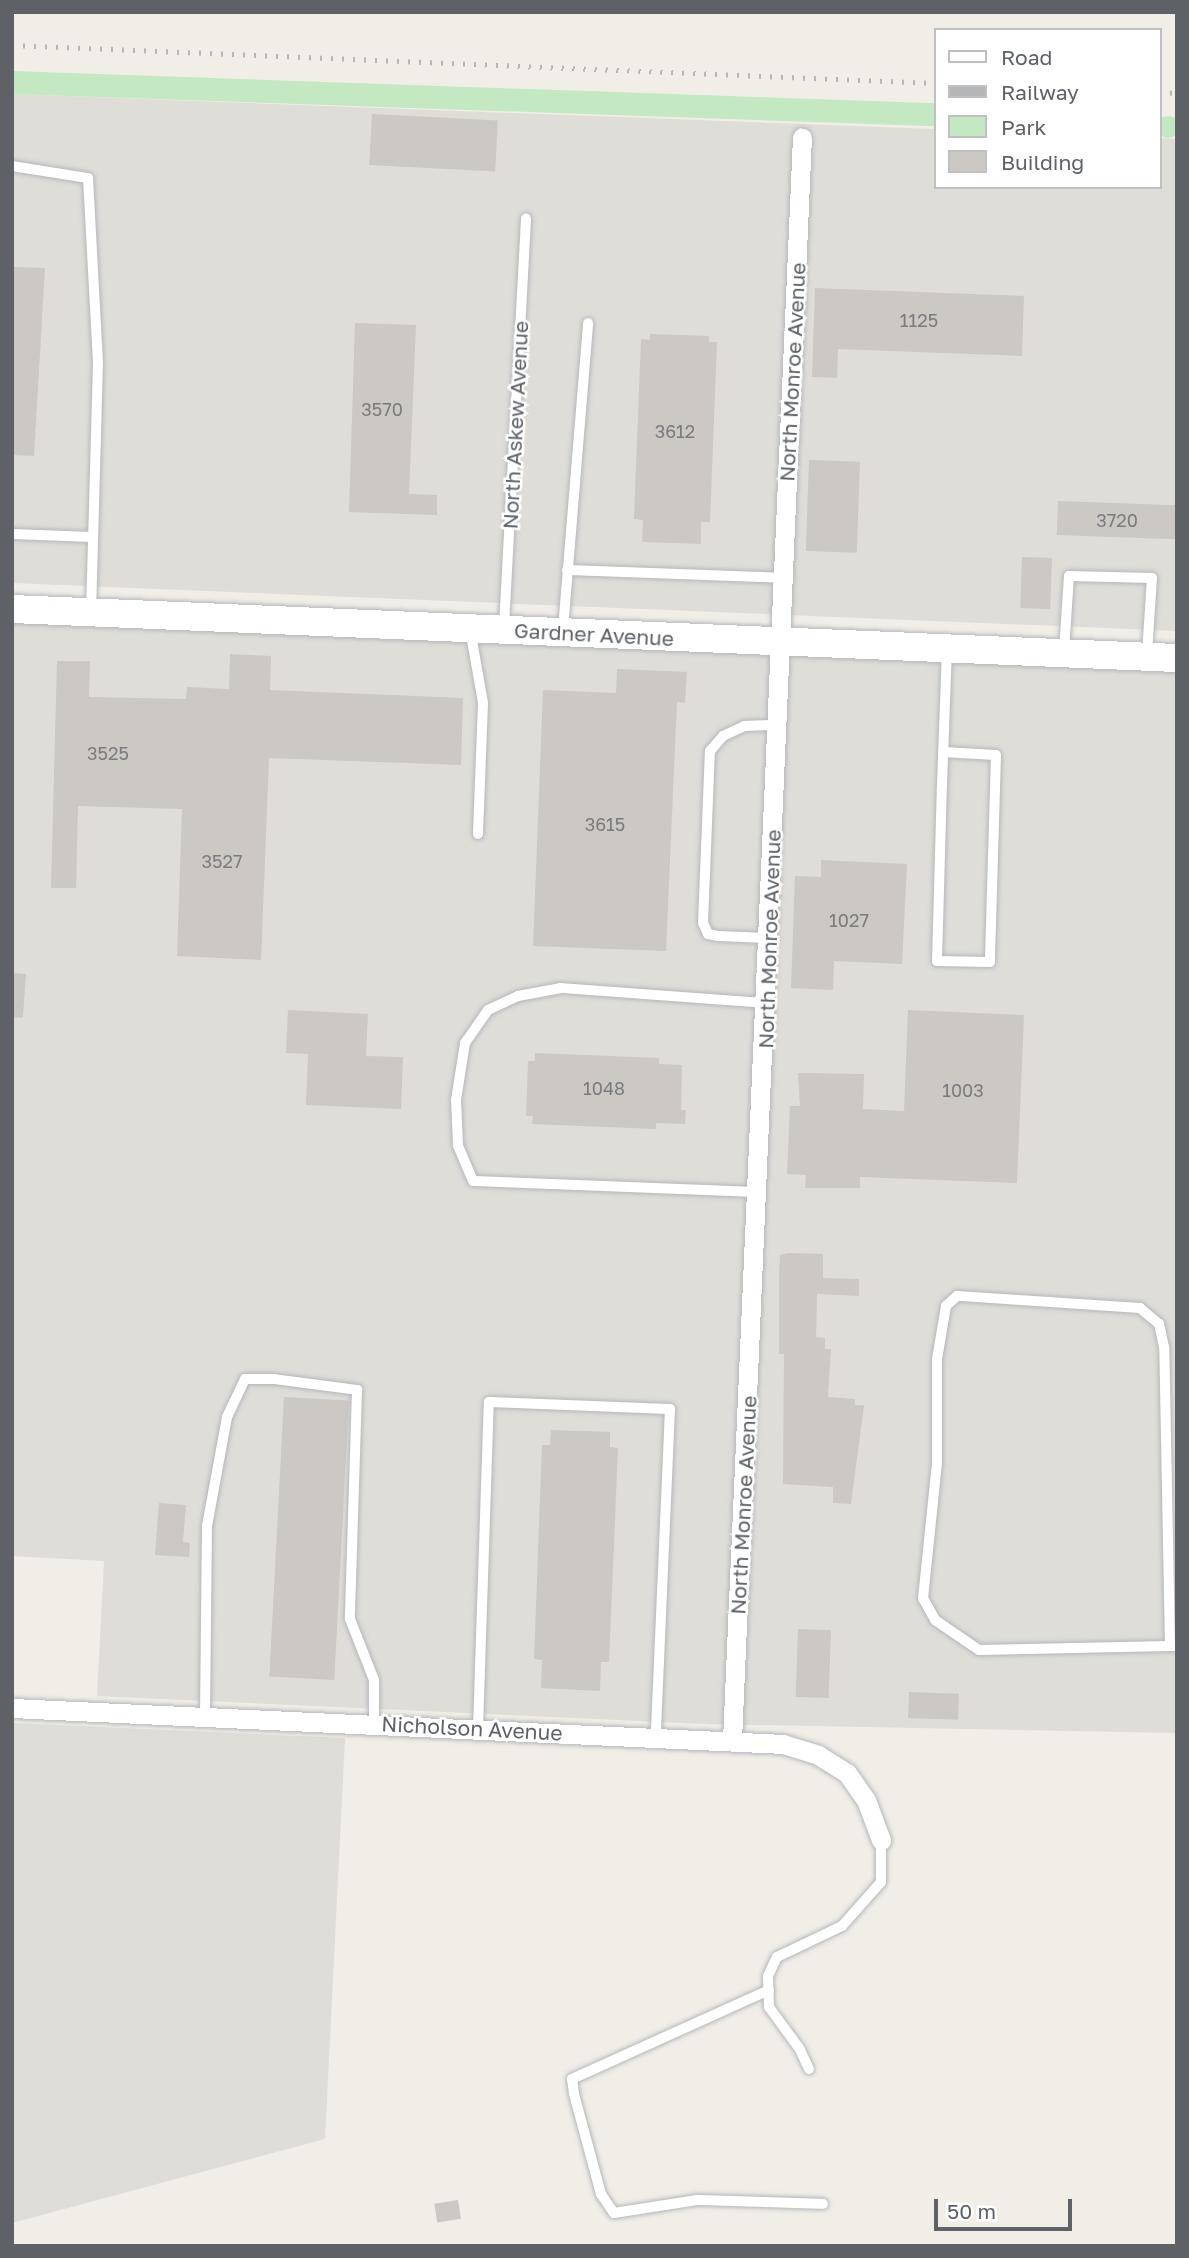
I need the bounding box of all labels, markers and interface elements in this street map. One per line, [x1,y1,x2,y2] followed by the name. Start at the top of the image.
[934,28,1161,189] legend
[1001,44,1052,70] text: Road
[1001,79,1079,105] text: Railway
[1001,114,1046,140] text: Park
[1001,149,1084,175] text: Building
[774,262,810,482] street label: North Monroe Avenue
[900,309,938,331] house number: 1125
[497,320,533,530] street label: North Askew Avenue
[361,398,403,420] house number: 3570
[655,420,695,442] house number: 3612
[1096,509,1138,531] house number: 3720
[513,617,675,651] street label: Gardner Avenue
[87,742,129,764] house number: 3525
[585,813,625,835] house number: 3615
[753,829,785,1049] street label: North Monroe Avenue
[202,850,242,872] house number: 3527
[829,909,869,931] house number: 1027
[583,1077,625,1099] house number: 1048
[942,1079,984,1101] house number: 1003
[725,1395,761,1615] street label: North Monroe Avenue
[381,1711,563,1745] street label: Nicholson Avenue
[937,2184,1075,2228] scale bar
[947,2198,996,2224] text: 50 m

